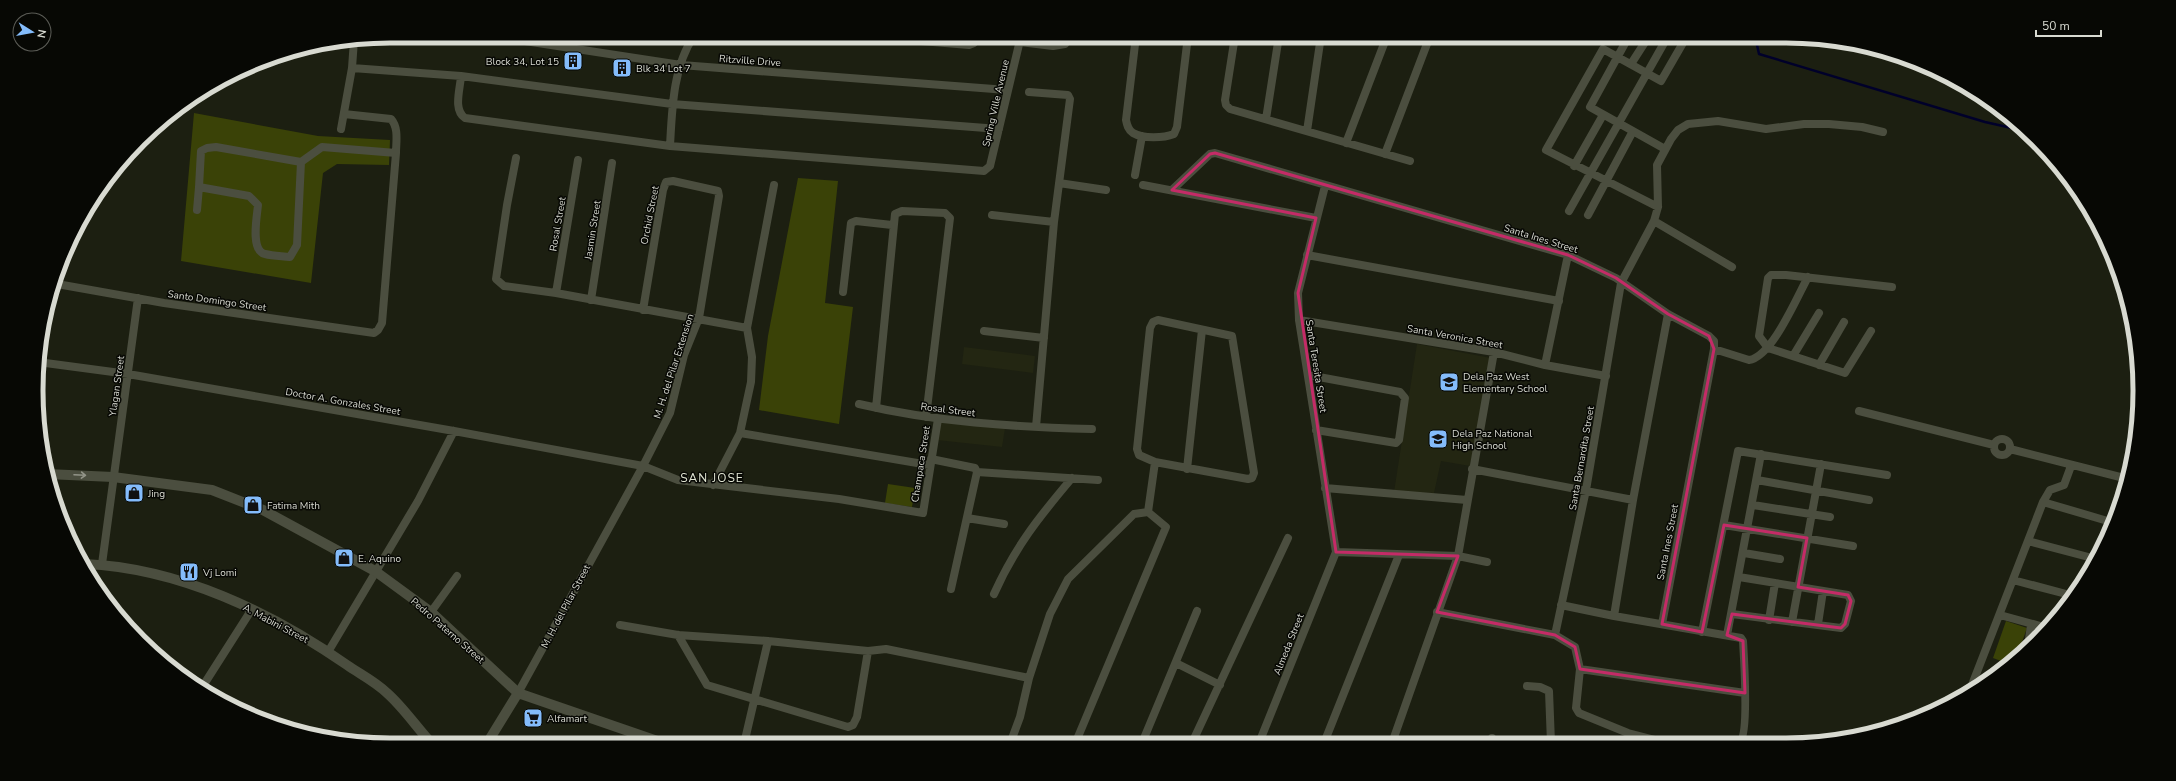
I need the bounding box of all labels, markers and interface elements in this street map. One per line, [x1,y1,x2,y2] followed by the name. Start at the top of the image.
[12,12,52,52] north arrow
[2036,12,2101,38] scale bar
[2042,18,2070,34] text: 50 m
[33,28,49,39] text: N
[562,50,584,72] building icon: Block 34, Lot 15
[719,52,781,70] street label: Ritzville Drive
[486,55,559,69] place label: Block 34, Lot 15
[611,57,633,79] building icon: Blk 34 Lot 7
[979,58,1013,148] street label: Spring Ville Avenue
[636,62,691,76] place label: Blk 34 Lot 7
[637,184,663,246] street label: Orchid Street
[546,195,570,253] street label: Rosal Street
[581,199,605,262] street label: Jasmin Street
[1502,221,1580,257] street label: Santa Ines Street
[167,287,268,315] street label: Santo Domingo Street
[650,312,698,421] street label: M. H. del Pilar Extension
[1302,319,1330,414] street label: Santa Teresita Street
[1406,322,1504,352] street label: Santa Veronica Street
[106,355,128,418] street label: Ylagan Street
[1463,370,1548,396] place label: Dela Paz West Elementary School
[1438,371,1460,393] school or university icon: Dela Paz West Elementary School
[284,385,402,419] street label: Doctor A. Gonzales Street
[920,400,977,420] street label: Rosal Street
[1566,405,1598,511] street label: Santa Bernardita Street
[908,424,934,503] street label: Champaca Street
[1452,427,1532,453] place label: Dela Paz National High School
[1427,428,1449,450] school or university icon: Dela Paz National High School
[680,470,744,486] district label: SAN JOSE
[73,472,86,479] one-way arrow
[123,482,145,504] shop icon: Jing
[147,487,165,501] place label: Jing
[242,494,264,516] shop icon: Fatima Mith
[267,499,320,513] place label: Fatima Mith
[1654,503,1682,581] street label: Santa Ines Street
[333,547,355,569] shop icon: E. Aquino
[358,552,401,566] place label: E. Aquino
[178,561,200,583] restaurant icon: Vj Lomi
[538,562,594,651] street label: M. H. del Pilar Street
[202,566,237,580] place label: Vj Lomi
[407,595,488,667] street label: Pedro Paterno Street
[240,601,311,647] street label: A. Mabini Street
[1270,611,1308,677] street label: Almeda Street
[522,707,544,729] supermarket icon: Alfamart
[547,712,587,726] place label: Alfamart

